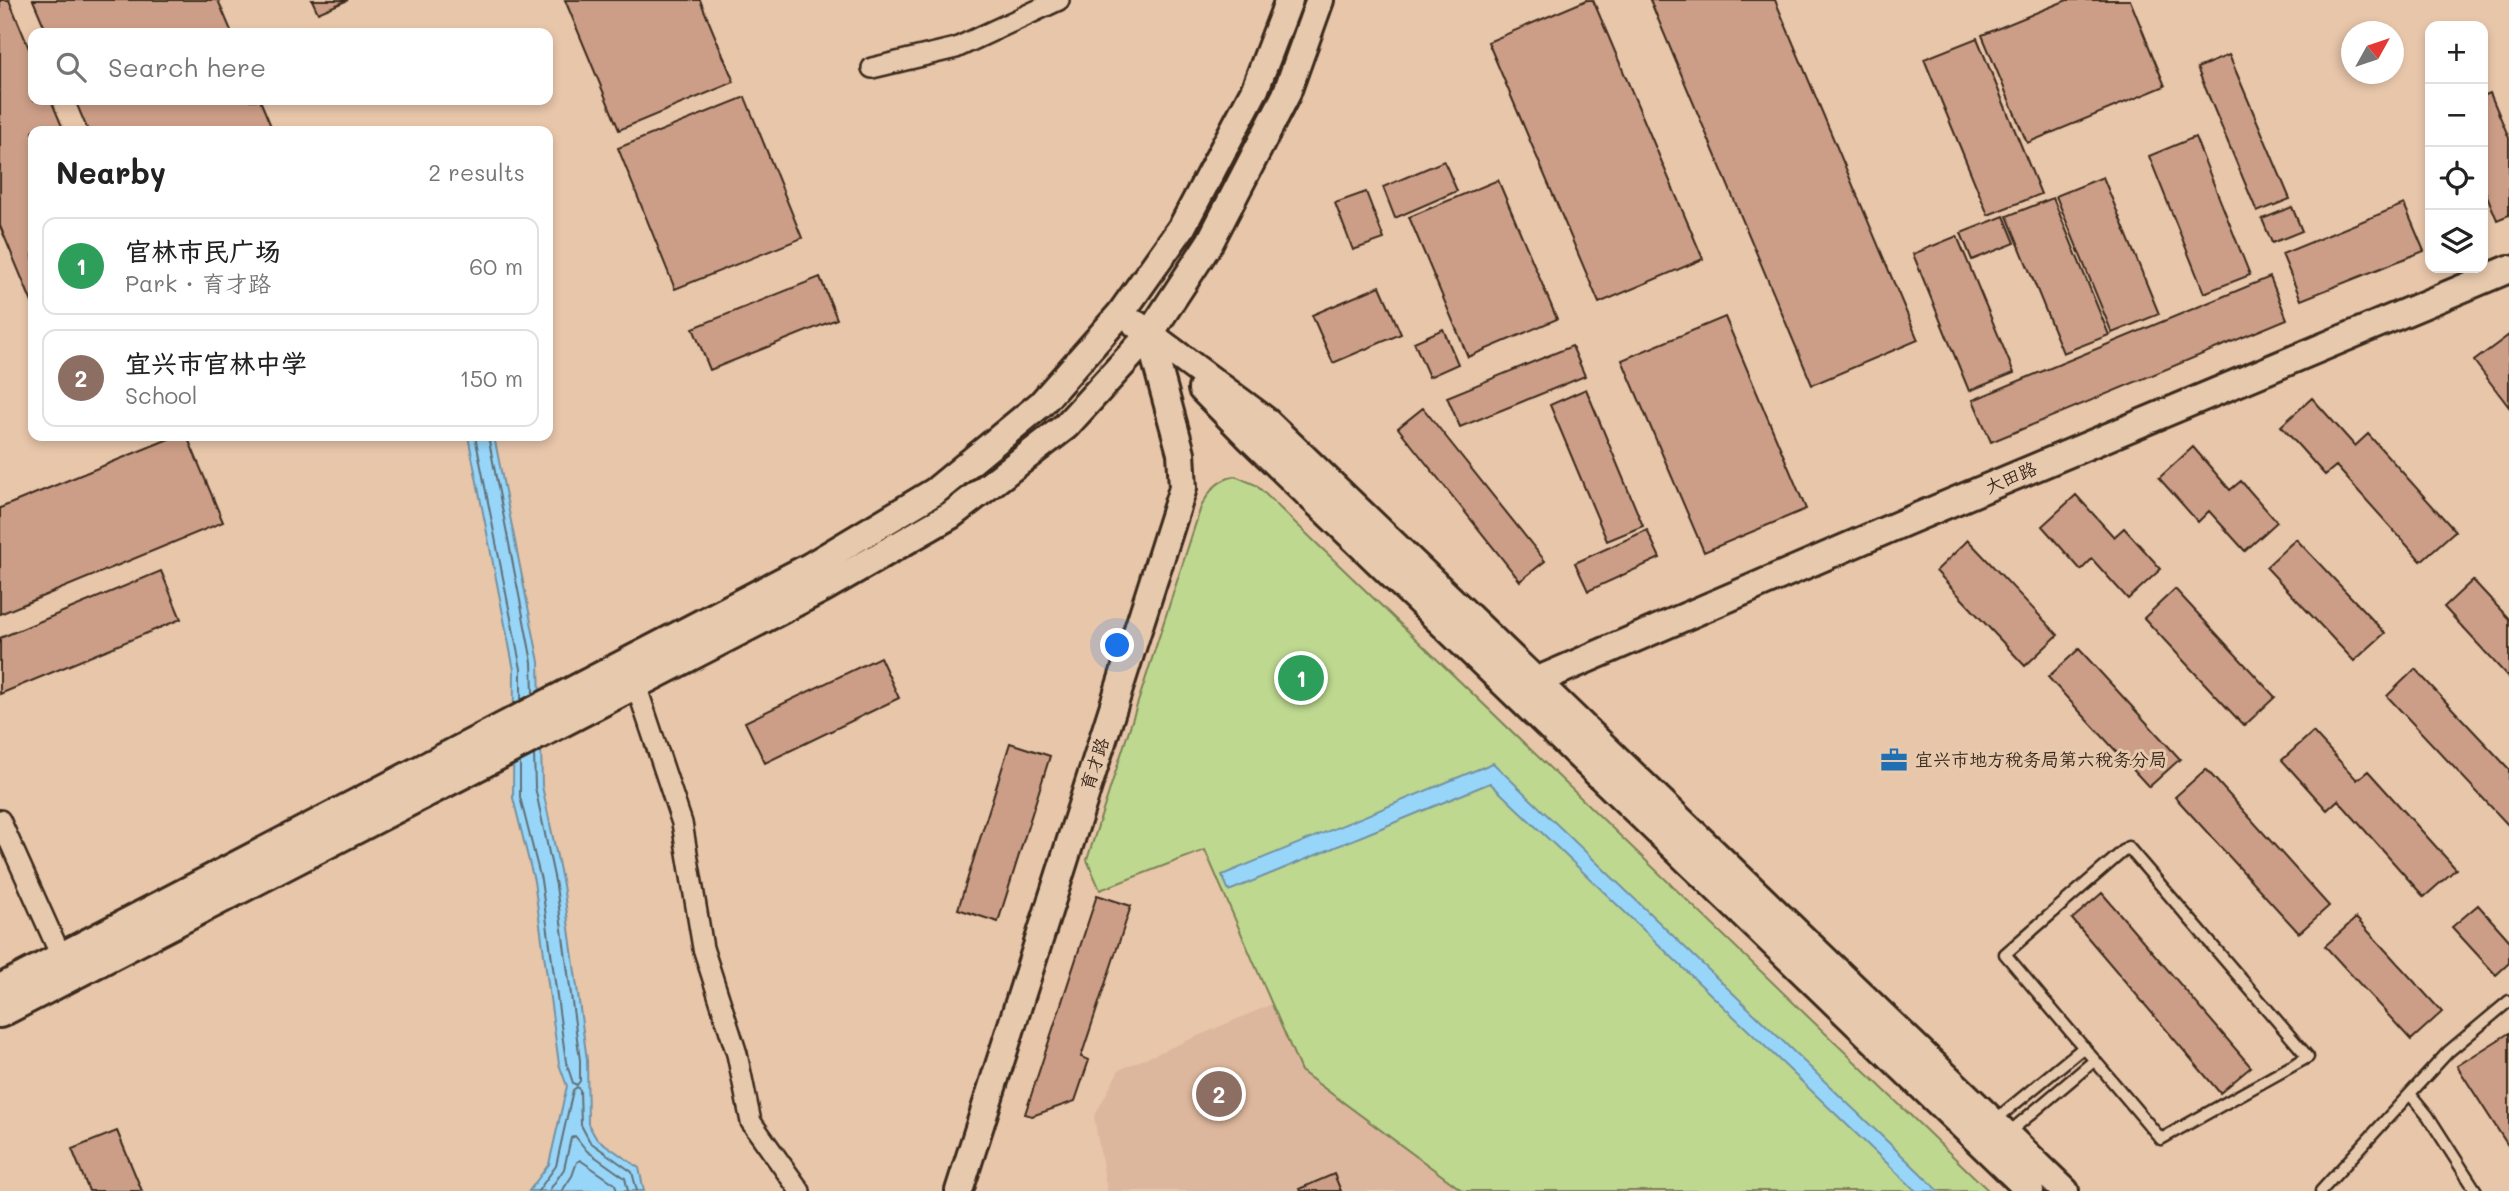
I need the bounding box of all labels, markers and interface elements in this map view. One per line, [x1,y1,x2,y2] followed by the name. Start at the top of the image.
[2341,21,2404,84] north arrow
[2425,21,2488,273] map controls
[2425,21,2488,84] button: +
[28,28,553,105] search box
[52,48,90,86] icon: search
[108,50,266,84] text: Search here
[2425,84,2488,147] button: −
[2425,147,2488,210] button: locate
[56,152,166,192] text: Nearby
[428,157,525,187] text: 2 results
[2425,210,2488,273] button: layers
[125,234,281,268] text: 官林市民广场
[76,251,86,281] text: 1
[469,251,523,281] text: 60 m
[125,268,271,298] text: Park · 育才路
[125,346,307,380] text: 宜兴市官林中学
[75,363,87,393] text: 2
[459,363,523,393] text: 150 m
[125,380,198,410] text: School
[1981,455,2040,499] street label: 大田路
[1100,628,1134,662] your location
[1278,652,1324,704] pin: 1
[1074,734,1114,793] street label: 育才路
[1879,745,1909,775] office icon: 宜兴市地方税务局第六税务分局
[1915,747,2167,771] place label: 宜兴市地方税务局第六税务分局
[1196,1068,1242,1120] pin: 2

